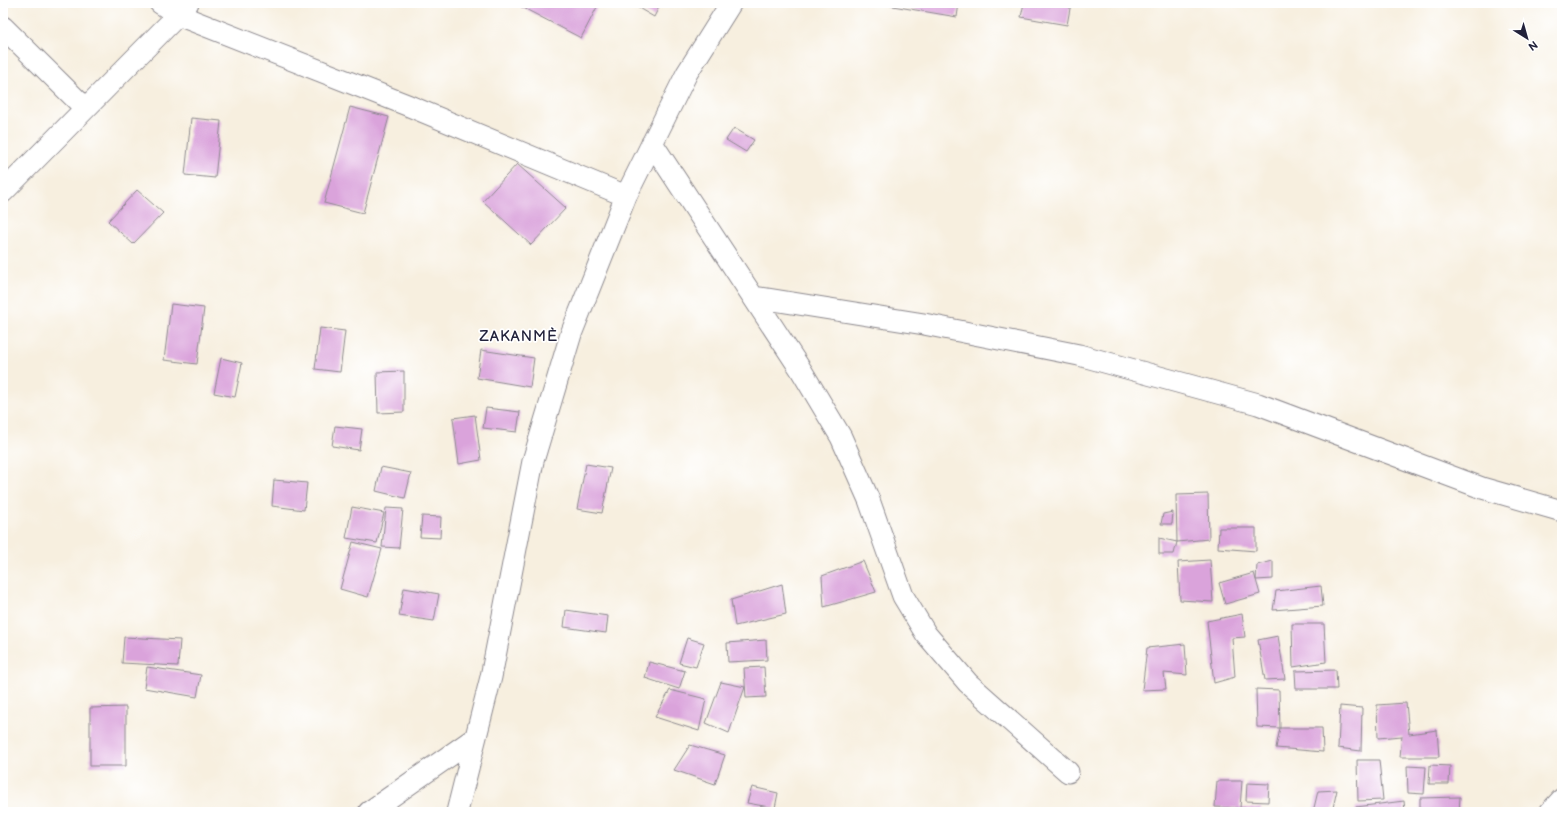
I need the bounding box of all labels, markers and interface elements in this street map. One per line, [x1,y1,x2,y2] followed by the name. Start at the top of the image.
[1507,18,1547,58] north arrow
[1526,38,1540,53] text: N
[479,327,558,346] district label: ZAKANMÈ

